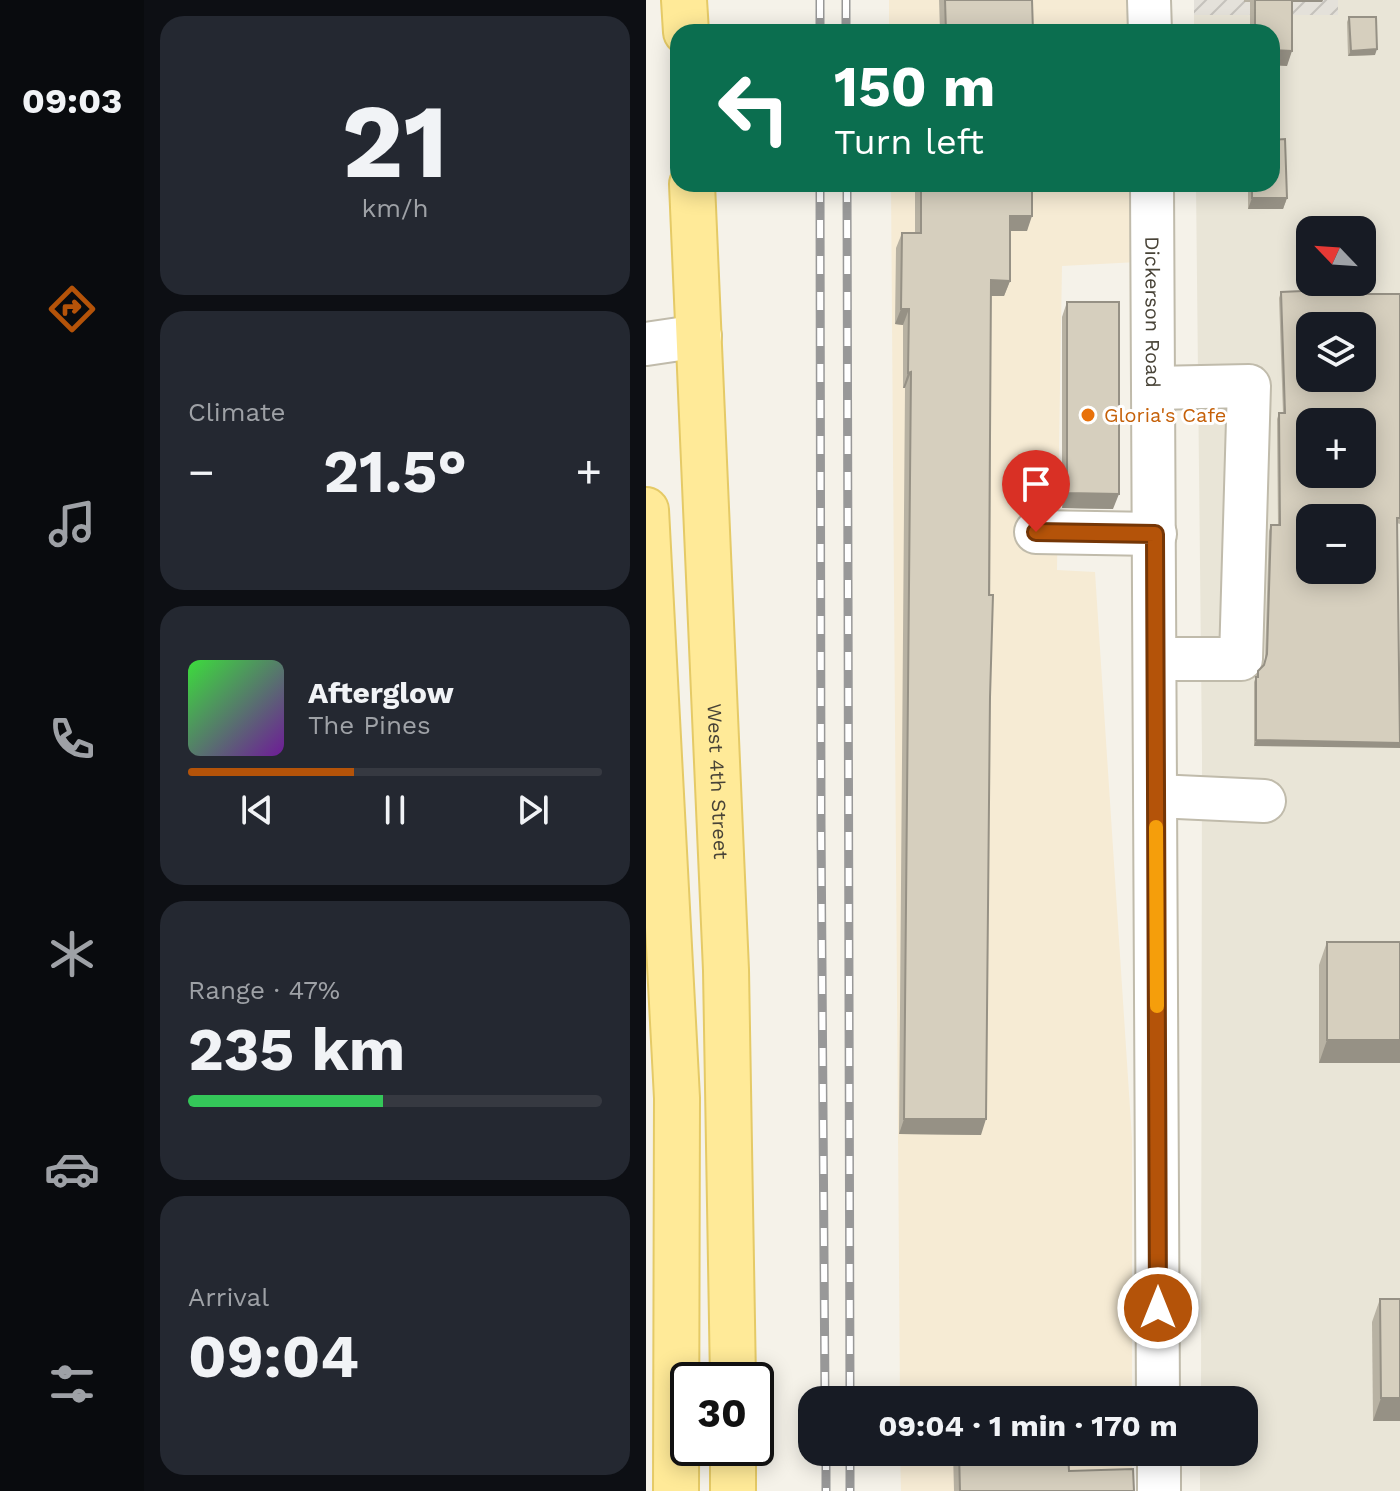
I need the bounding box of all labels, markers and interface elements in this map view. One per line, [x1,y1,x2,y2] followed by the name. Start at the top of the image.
[834,54,996,120] text: 150 m
[702,56,806,160] icon: left
[22,80,122,122] text: 09:03
[342,80,448,202] text: 21
[834,121,984,163] text: Turn left
[362,193,428,223] text: km/h
[1296,216,1376,296] north arrow
[1296,216,1376,584] map controls
[1140,236,1165,388] street label: Dickerson Road
[44,281,100,337] icon: directions
[1296,312,1376,392] button: layers
[188,397,286,427] text: Climate
[1104,403,1226,427] place label: Gloria's Cafe
[1079,406,1097,424] marker: Gloria's Cafe
[1296,408,1376,488] button: +
[323,436,467,507] text: 21.5°
[188,446,215,498] text: −
[575,446,602,498] text: +
[1002,450,1070,532] pin
[1014,462,1058,506] icon: arrive
[44,496,100,552] icon: music
[1296,504,1376,584] button: −
[308,675,454,710] text: Afterglow
[702,703,733,860] street label: West 4th Street
[308,710,431,740] text: The Pines
[44,711,100,767] icon: phone
[235,788,279,832] icon: previous
[373,788,417,832] icon: pause
[511,788,555,832] icon: next
[44,926,100,982] icon: climate
[188,975,340,1005] text: Range · 47%
[188,1014,405,1085] text: 235 km
[44,1141,100,1197] icon: car
[1116,1266,1200,1350] position arrow
[188,1282,269,1312] text: Arrival
[188,1321,359,1392] text: 09:04
[44,1356,100,1412] icon: filters
[670,1362,774,1466] speed limit sign: 30
[878,1408,1178,1443] text: 09:04 · 1 min · 170 m

